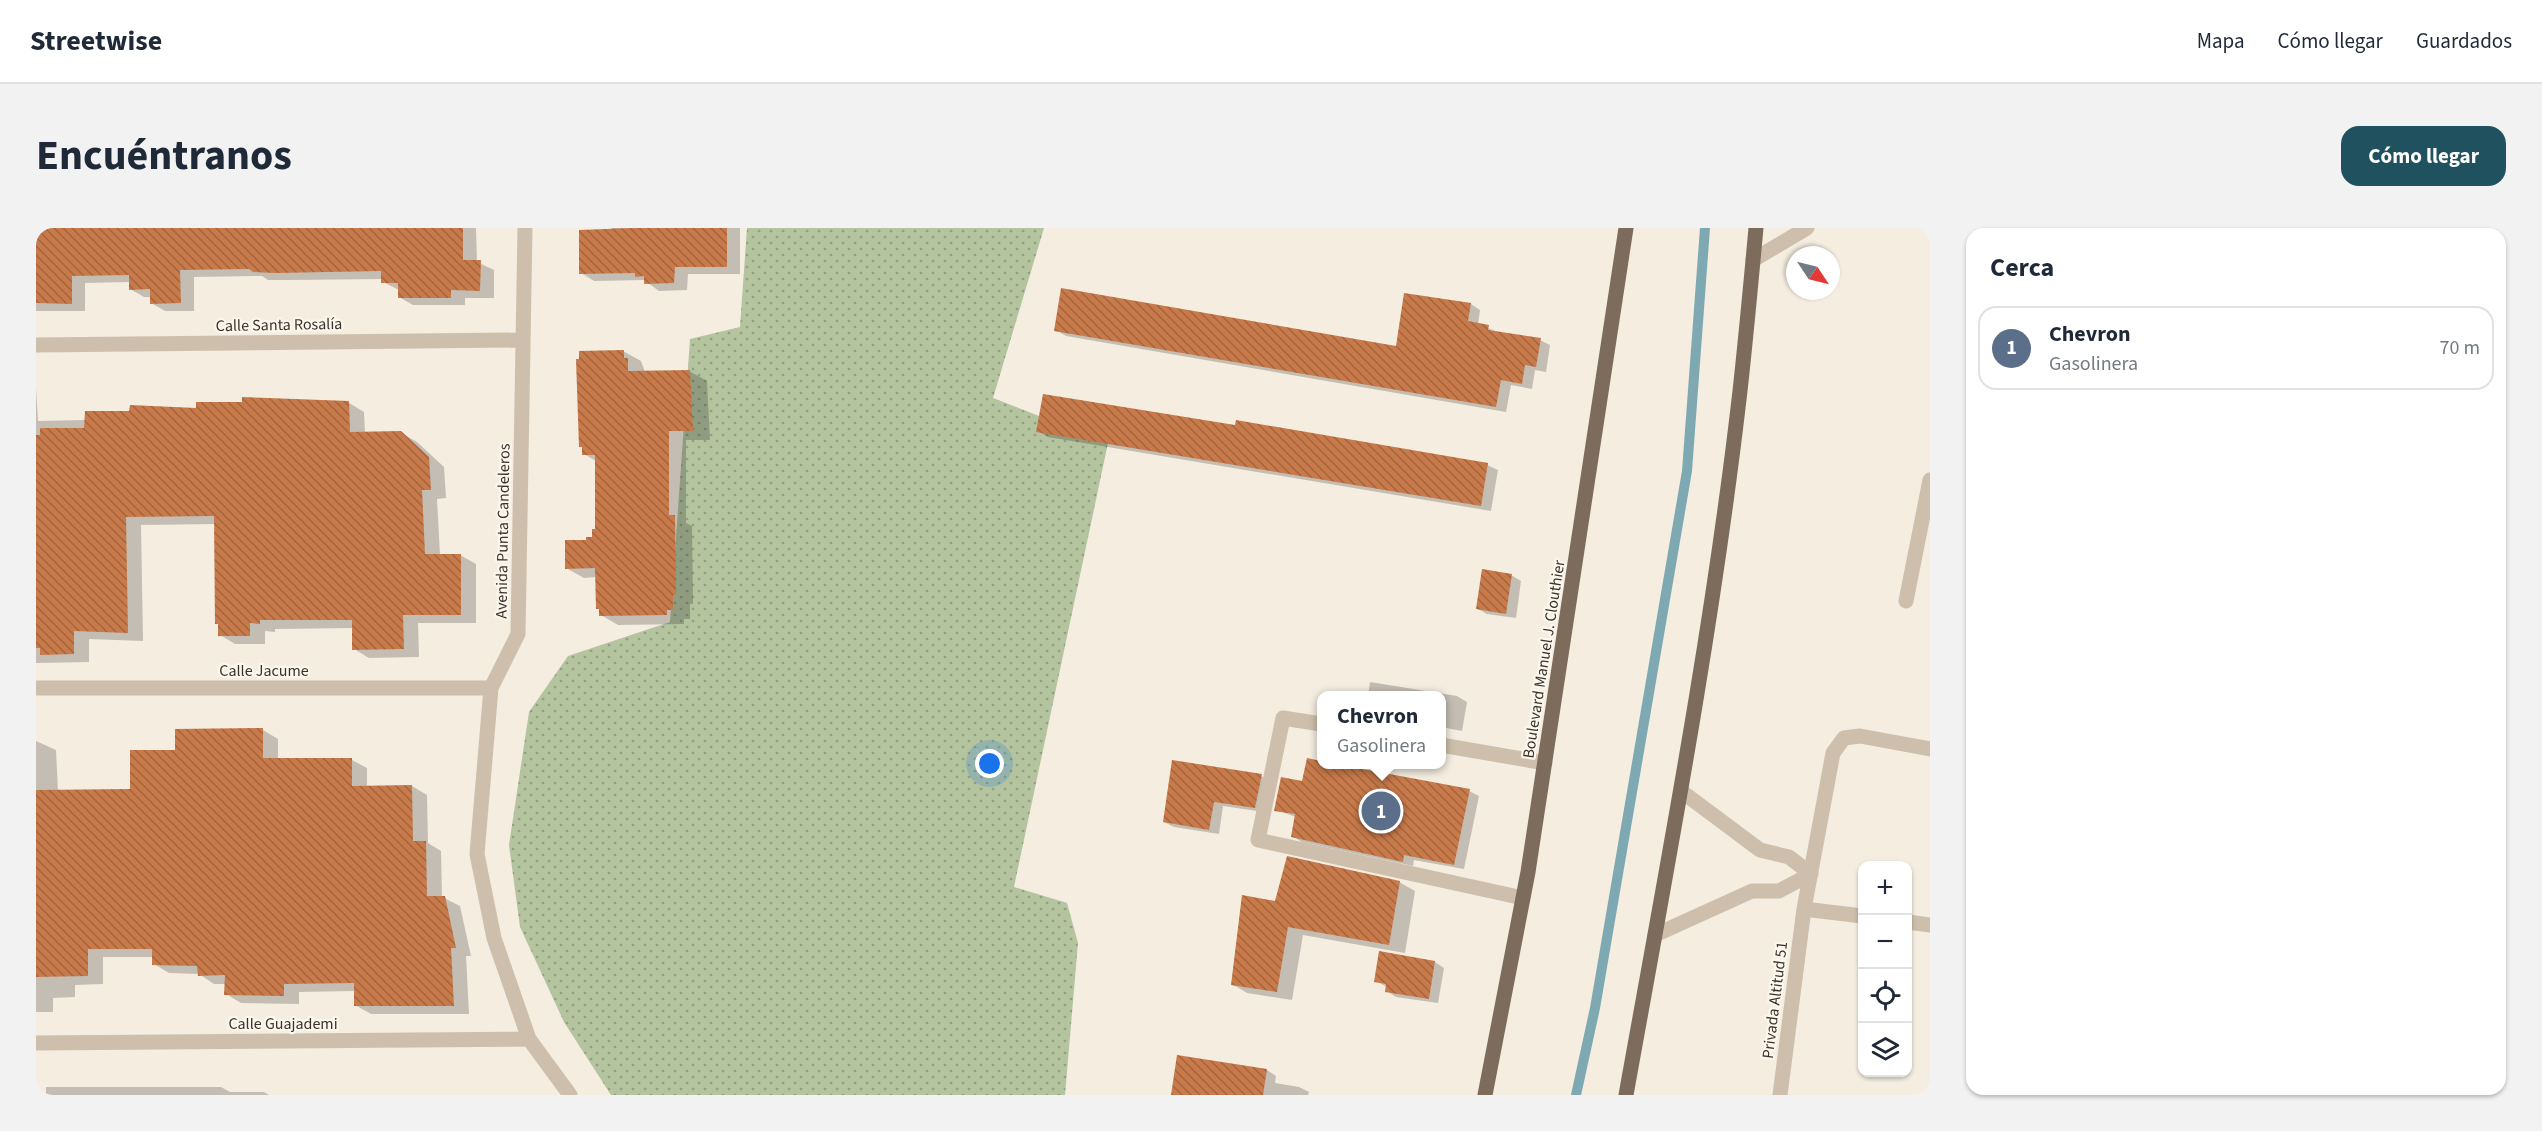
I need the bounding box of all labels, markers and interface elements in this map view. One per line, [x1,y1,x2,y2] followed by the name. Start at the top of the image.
[30,21,162,61] text: Streetwise
[2197,26,2245,56] text: Mapa
[2278,26,2383,56] text: Cómo llegar
[2416,26,2512,56] text: Guardados
[36,126,292,186] text: Encuéntranos
[2341,126,2506,186] button: Cómo llegar
[1786,246,1840,300] north arrow
[1990,249,2054,286] text: Cerca
[216,313,343,337] street label: Calle Santa Rosalía
[2049,318,2130,350] text: Chevron
[2006,334,2017,362] text: 1
[2440,334,2480,362] text: 70 m
[2049,350,2138,378] text: Gasolinera
[490,443,516,619] street label: Avenida Punta Candeleros
[1517,558,1571,760] street label: Boulevard Manuel J. Clouthier
[219,660,309,682] street label: Calle Jacume
[1317,691,1446,769] popup
[1337,700,1418,732] text: Chevron
[1337,732,1426,760] text: Gasolinera
[975,749,1004,778] your location
[1362,788,1400,834] pin: 1
[1858,861,1912,1077] map controls
[1858,861,1912,915] button: +
[1858,915,1912,969] button: −
[1757,940,1793,1060] street label: Privada Altitud 51
[1858,969,1912,1023] button: locate
[228,1013,338,1035] street label: Calle Guajademi
[1858,1023,1912,1077] button: layers

